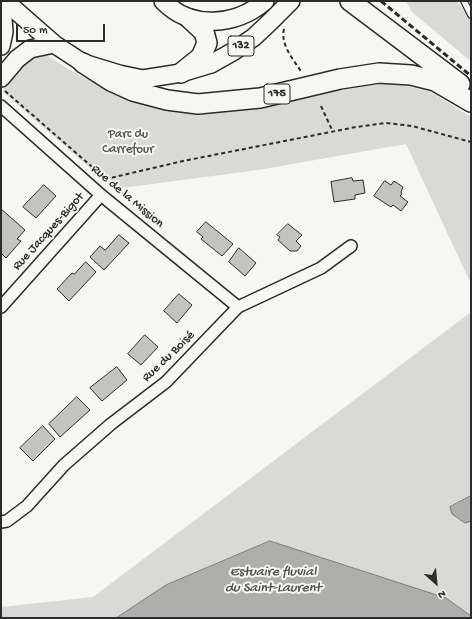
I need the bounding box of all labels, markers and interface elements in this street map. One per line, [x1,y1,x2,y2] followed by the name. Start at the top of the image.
[18,16,107,42] scale bar
[23,24,48,38] text: 50 m
[228,36,254,56] road number: 132
[264,84,290,104] road number: 175
[102,127,154,158] park label: Parc du Carrefour
[87,162,167,232] street label: Rue de la Mission
[10,190,88,274] street label: Rue Jacques-Bigot
[139,328,199,386] street label: Rue du Boisé
[416,563,456,603] north arrow
[225,565,321,598] water label: Estuaire fluvial du Saint-Laurent
[436,587,447,601] text: N

